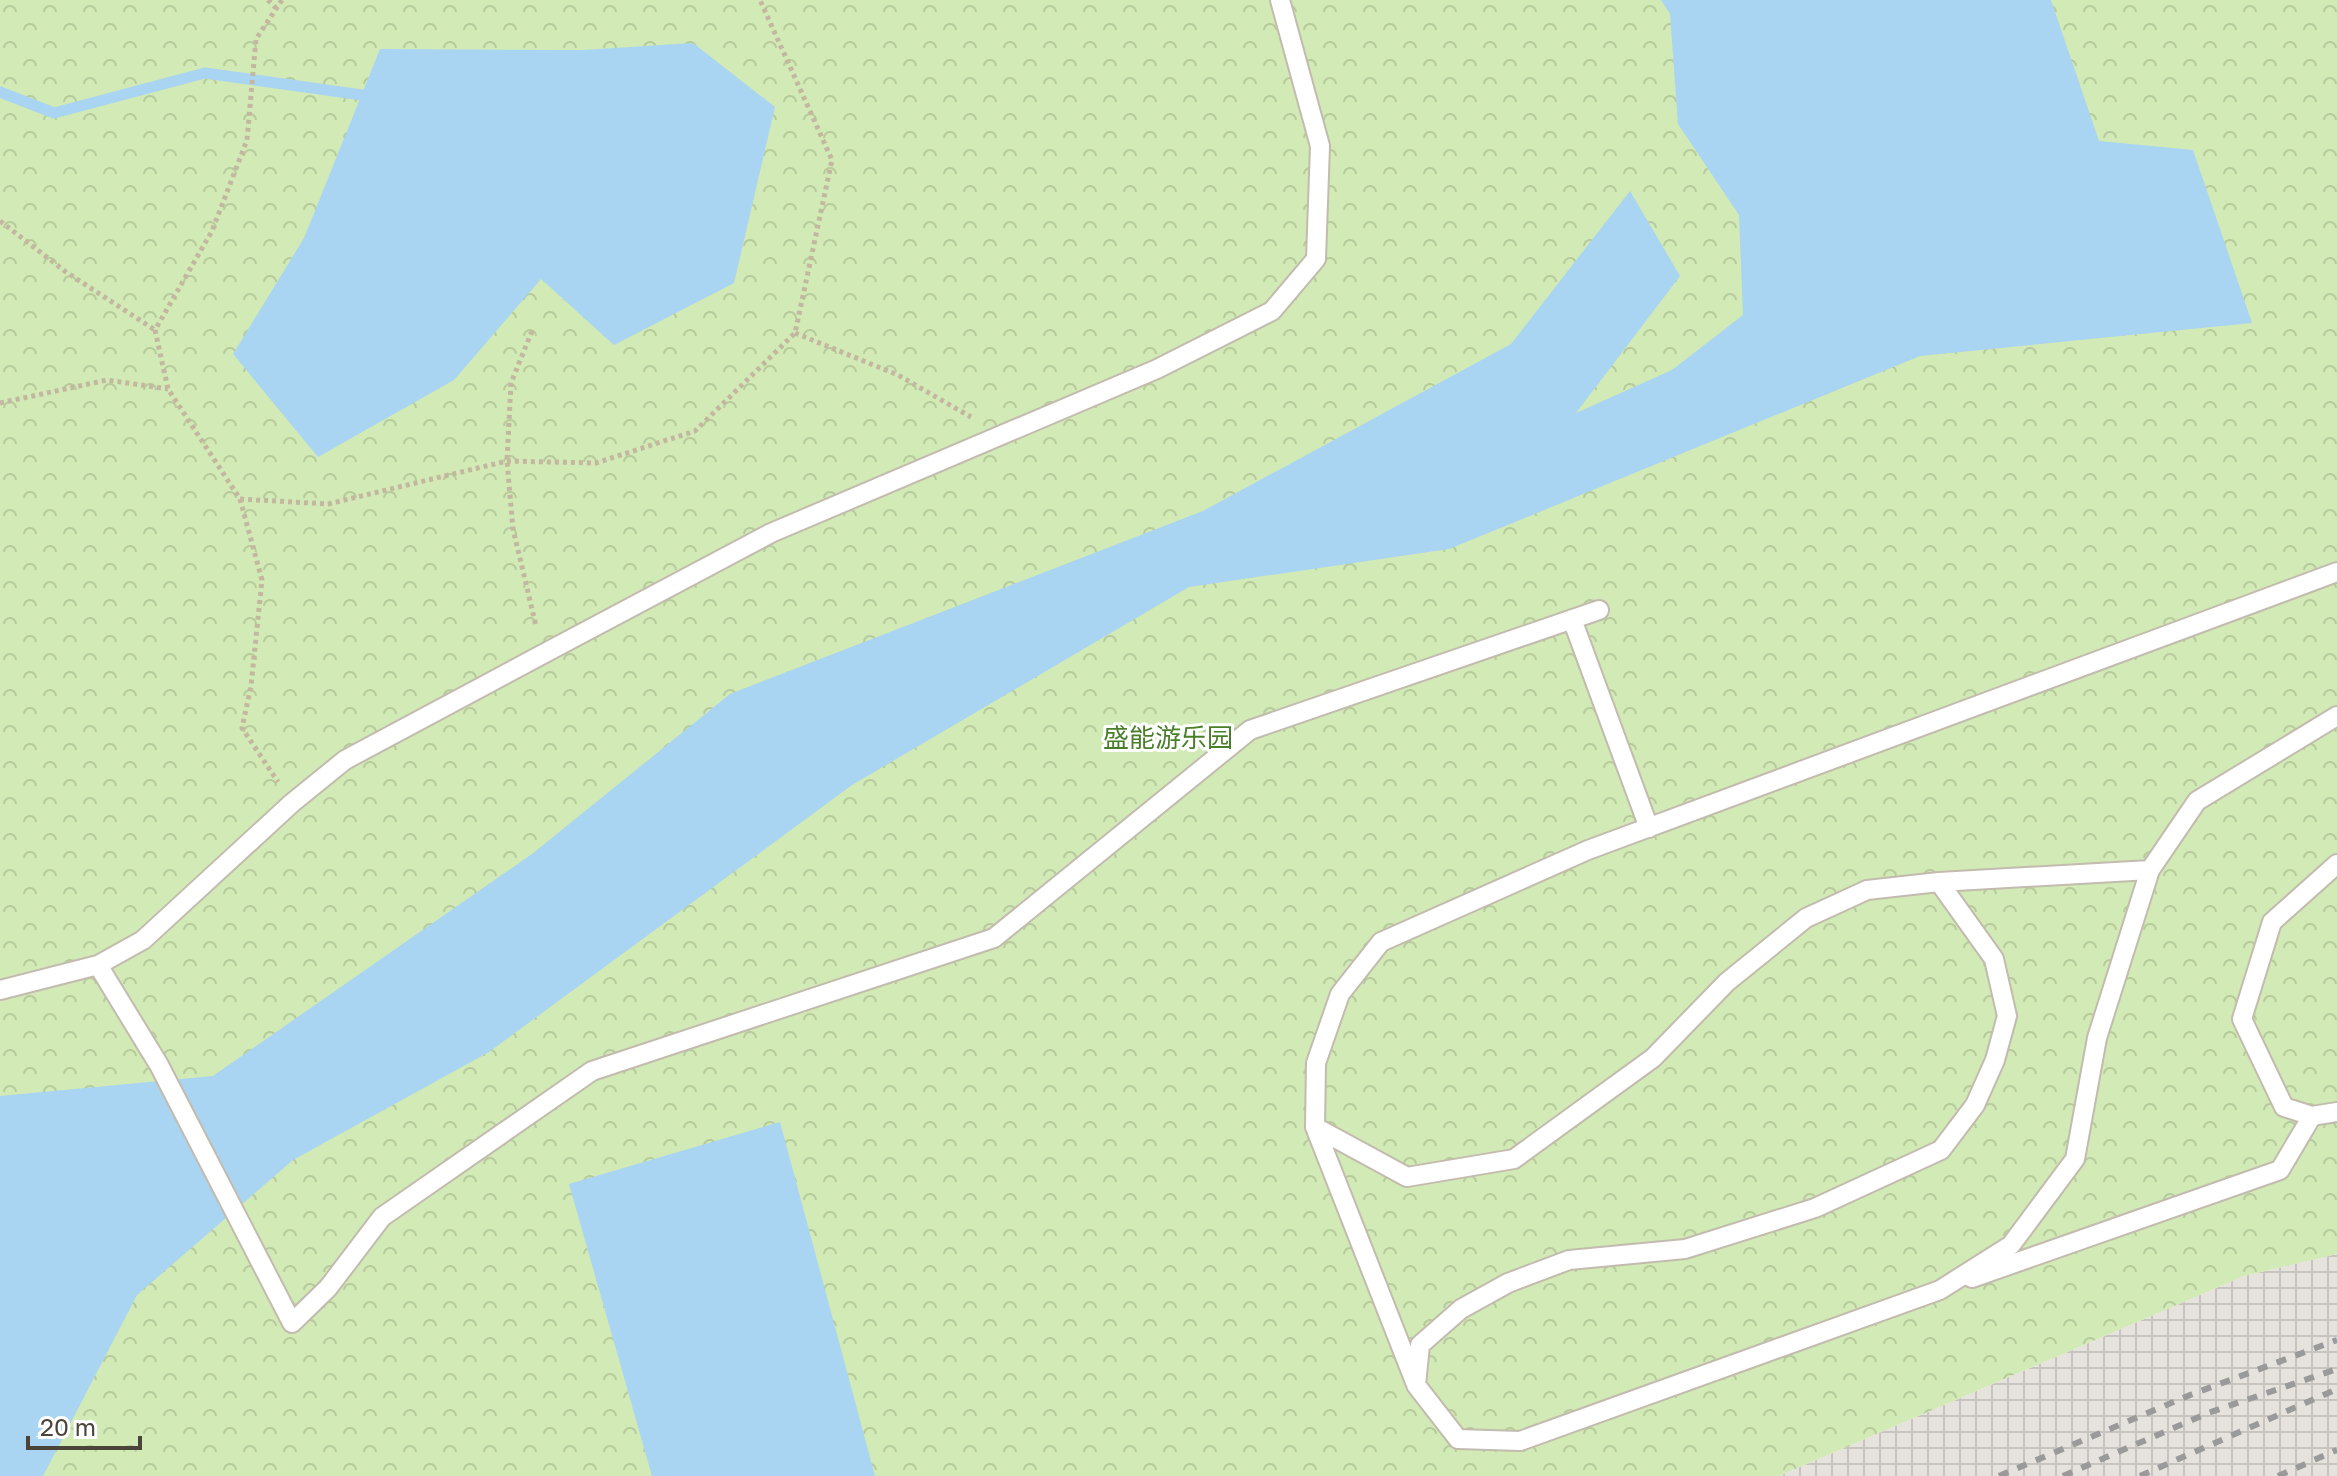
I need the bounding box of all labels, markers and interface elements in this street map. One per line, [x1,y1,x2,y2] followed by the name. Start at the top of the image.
[1103,722,1233,753] park label: 盛能游乐园
[28,1400,140,1450] scale bar
[40,1412,96,1441] text: 20 m

